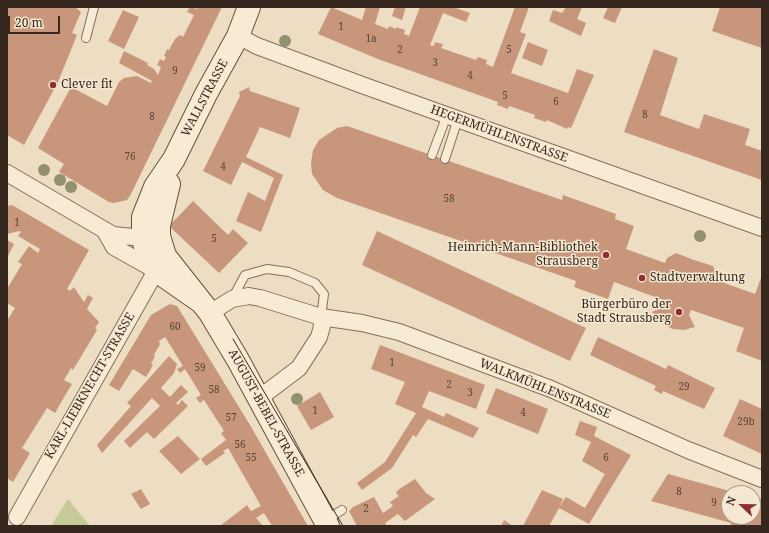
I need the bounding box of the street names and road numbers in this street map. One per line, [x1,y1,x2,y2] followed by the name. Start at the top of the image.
[179,57,231,139] street label: WALLSTRASSE
[428,102,570,166] street label: HEGERMÜHLENSTRASSE
[42,310,138,462] street label: KARL-LIEBKNECHT-STRASSE
[225,347,307,479] street label: AUGUST-BEBEL-STRASSE
[477,356,613,422] street label: WALKMÜHLENSTRASSE

